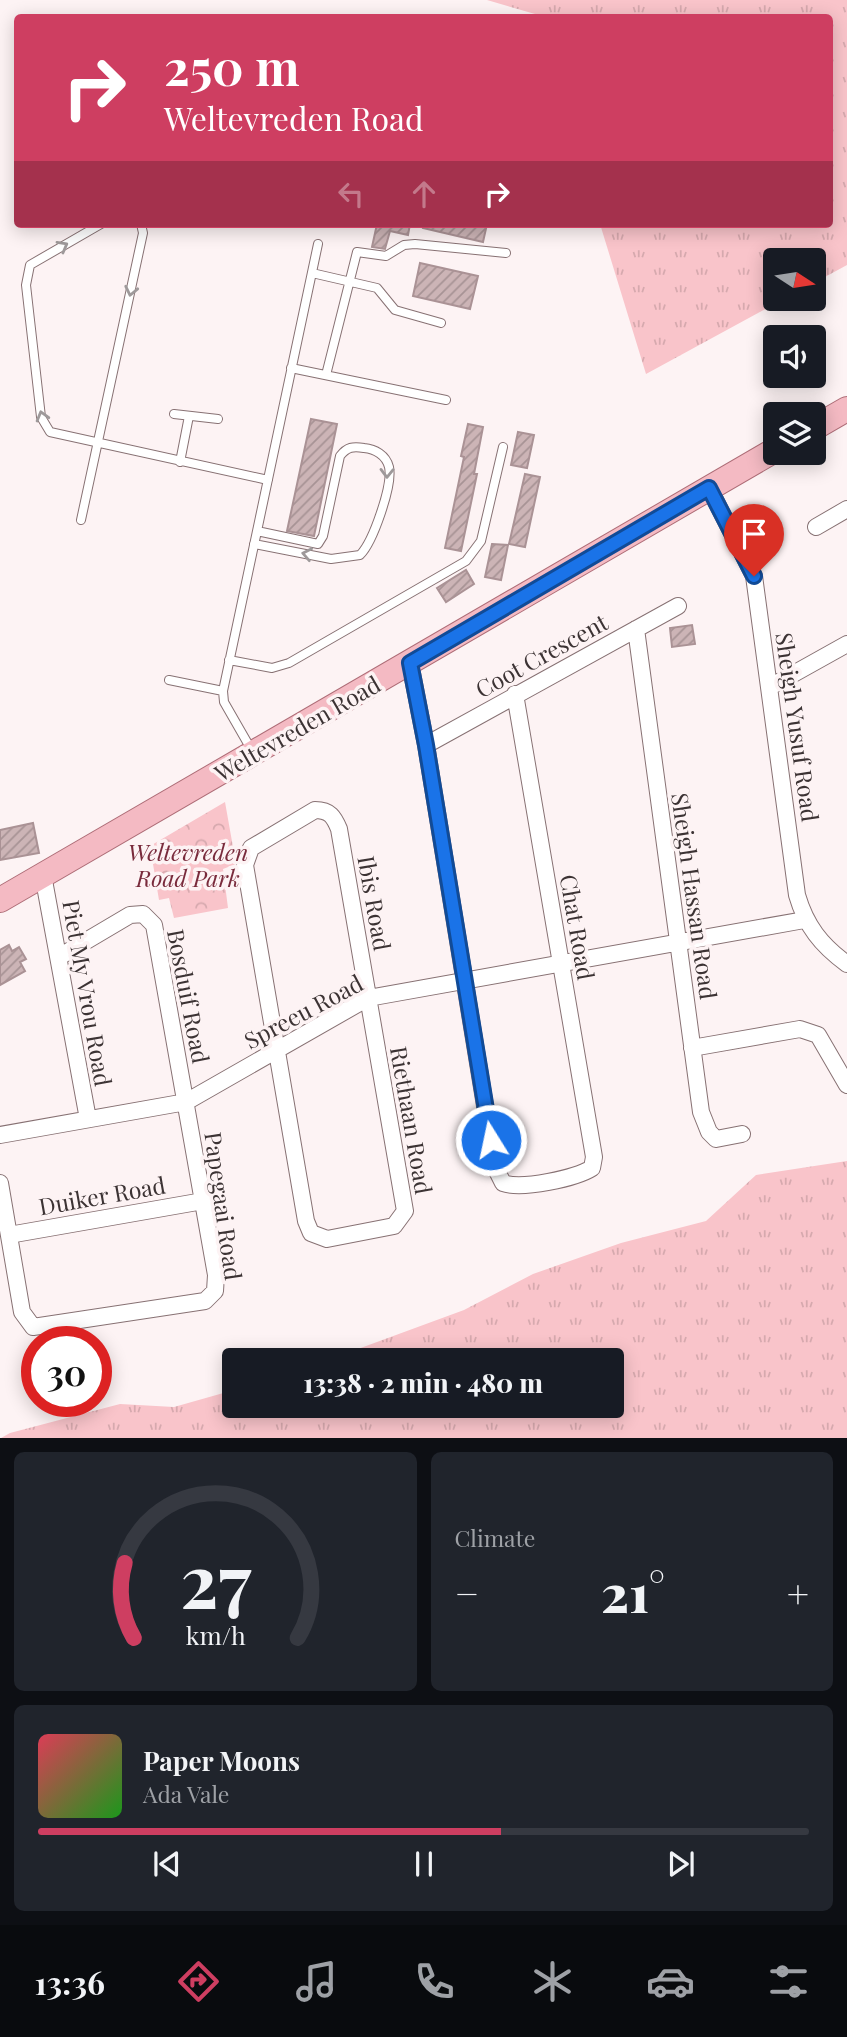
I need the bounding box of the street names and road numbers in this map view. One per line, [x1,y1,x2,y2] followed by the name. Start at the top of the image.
[469,605,613,704] street label: Coot Crescent
[769,630,827,824] street label: Sheigh Yusuf Road
[208,668,386,789] street label: Weltevreden Road
[665,791,725,1001] street label: Sheigh Hassan Road
[351,853,399,953] street label: Ibis Road
[553,872,603,982] street label: Chat Road
[56,897,120,1089] street label: Piet My Vrou Road
[161,926,217,1066] street label: Bosduif Road
[238,967,368,1055] street label: Spreeu Road
[384,1044,440,1196] street label: Riethaan Road
[198,1130,250,1282] street label: Papegaai Road
[36,1169,168,1221] street label: Duiker Road

